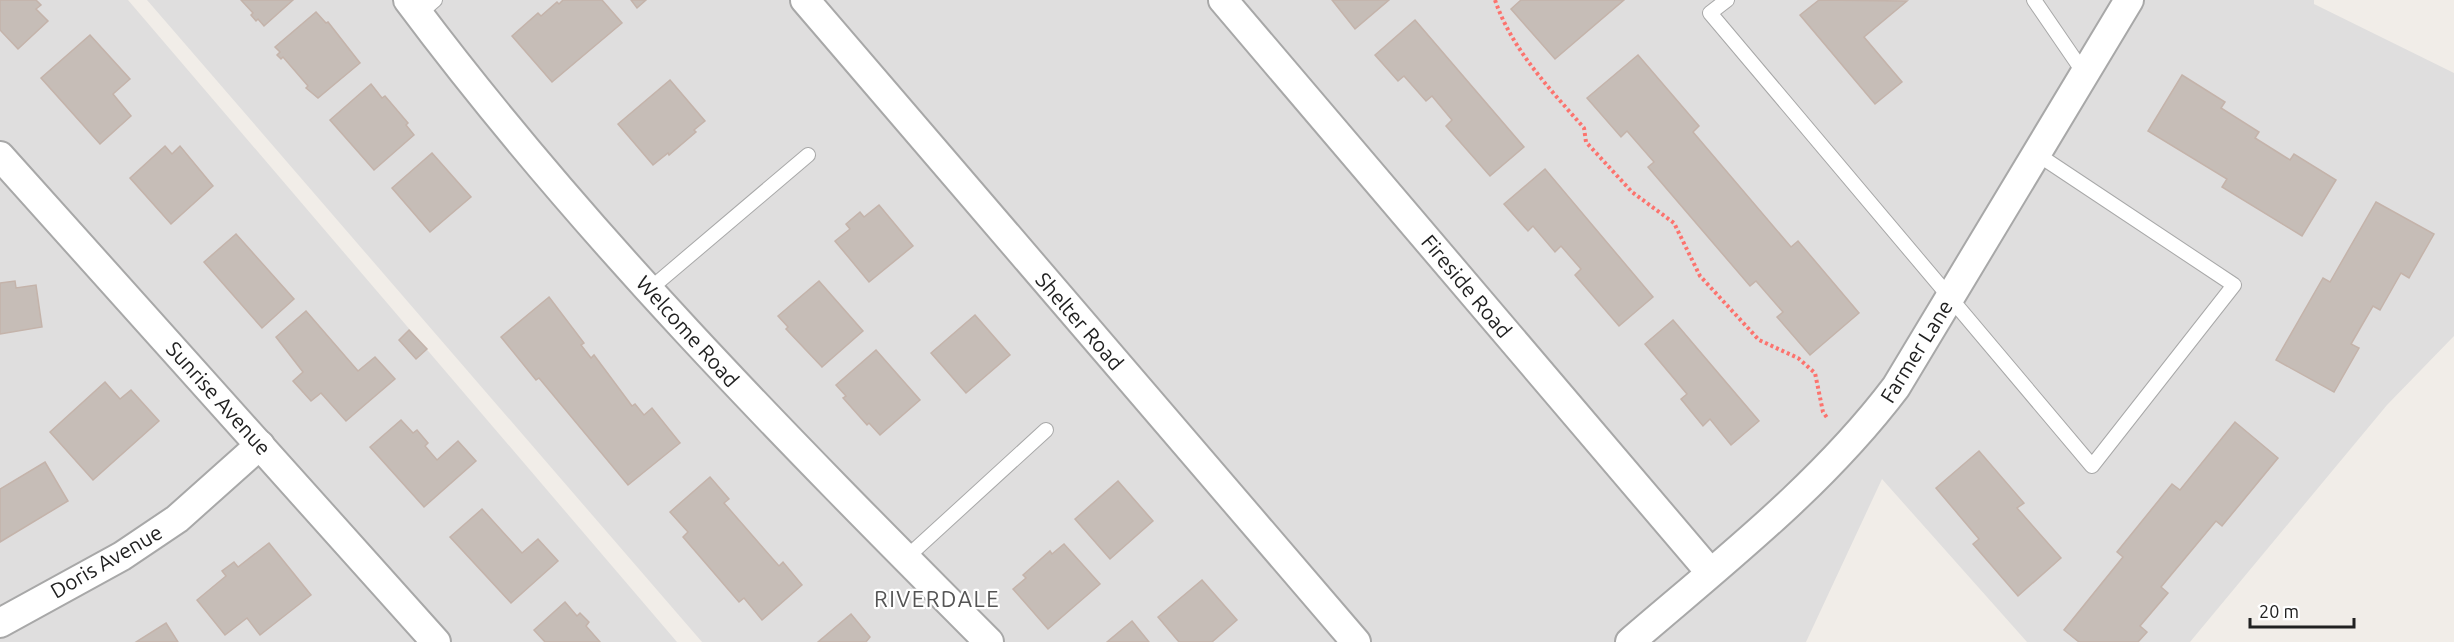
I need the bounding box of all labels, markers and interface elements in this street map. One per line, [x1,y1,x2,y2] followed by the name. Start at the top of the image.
[1417,230,1517,342] street label: Fireside Road
[1031,267,1129,375] street label: Shelter Road
[632,271,744,391] street label: Welcome Road
[1875,295,1957,407] street label: Farmer Lane
[162,336,276,460] street label: Sunrise Avenue
[46,519,166,603] street label: Doris Avenue
[874,586,1000,611] district label: RIVERDALE
[2250,591,2354,629] scale bar
[2259,601,2299,621] text: 20 m

